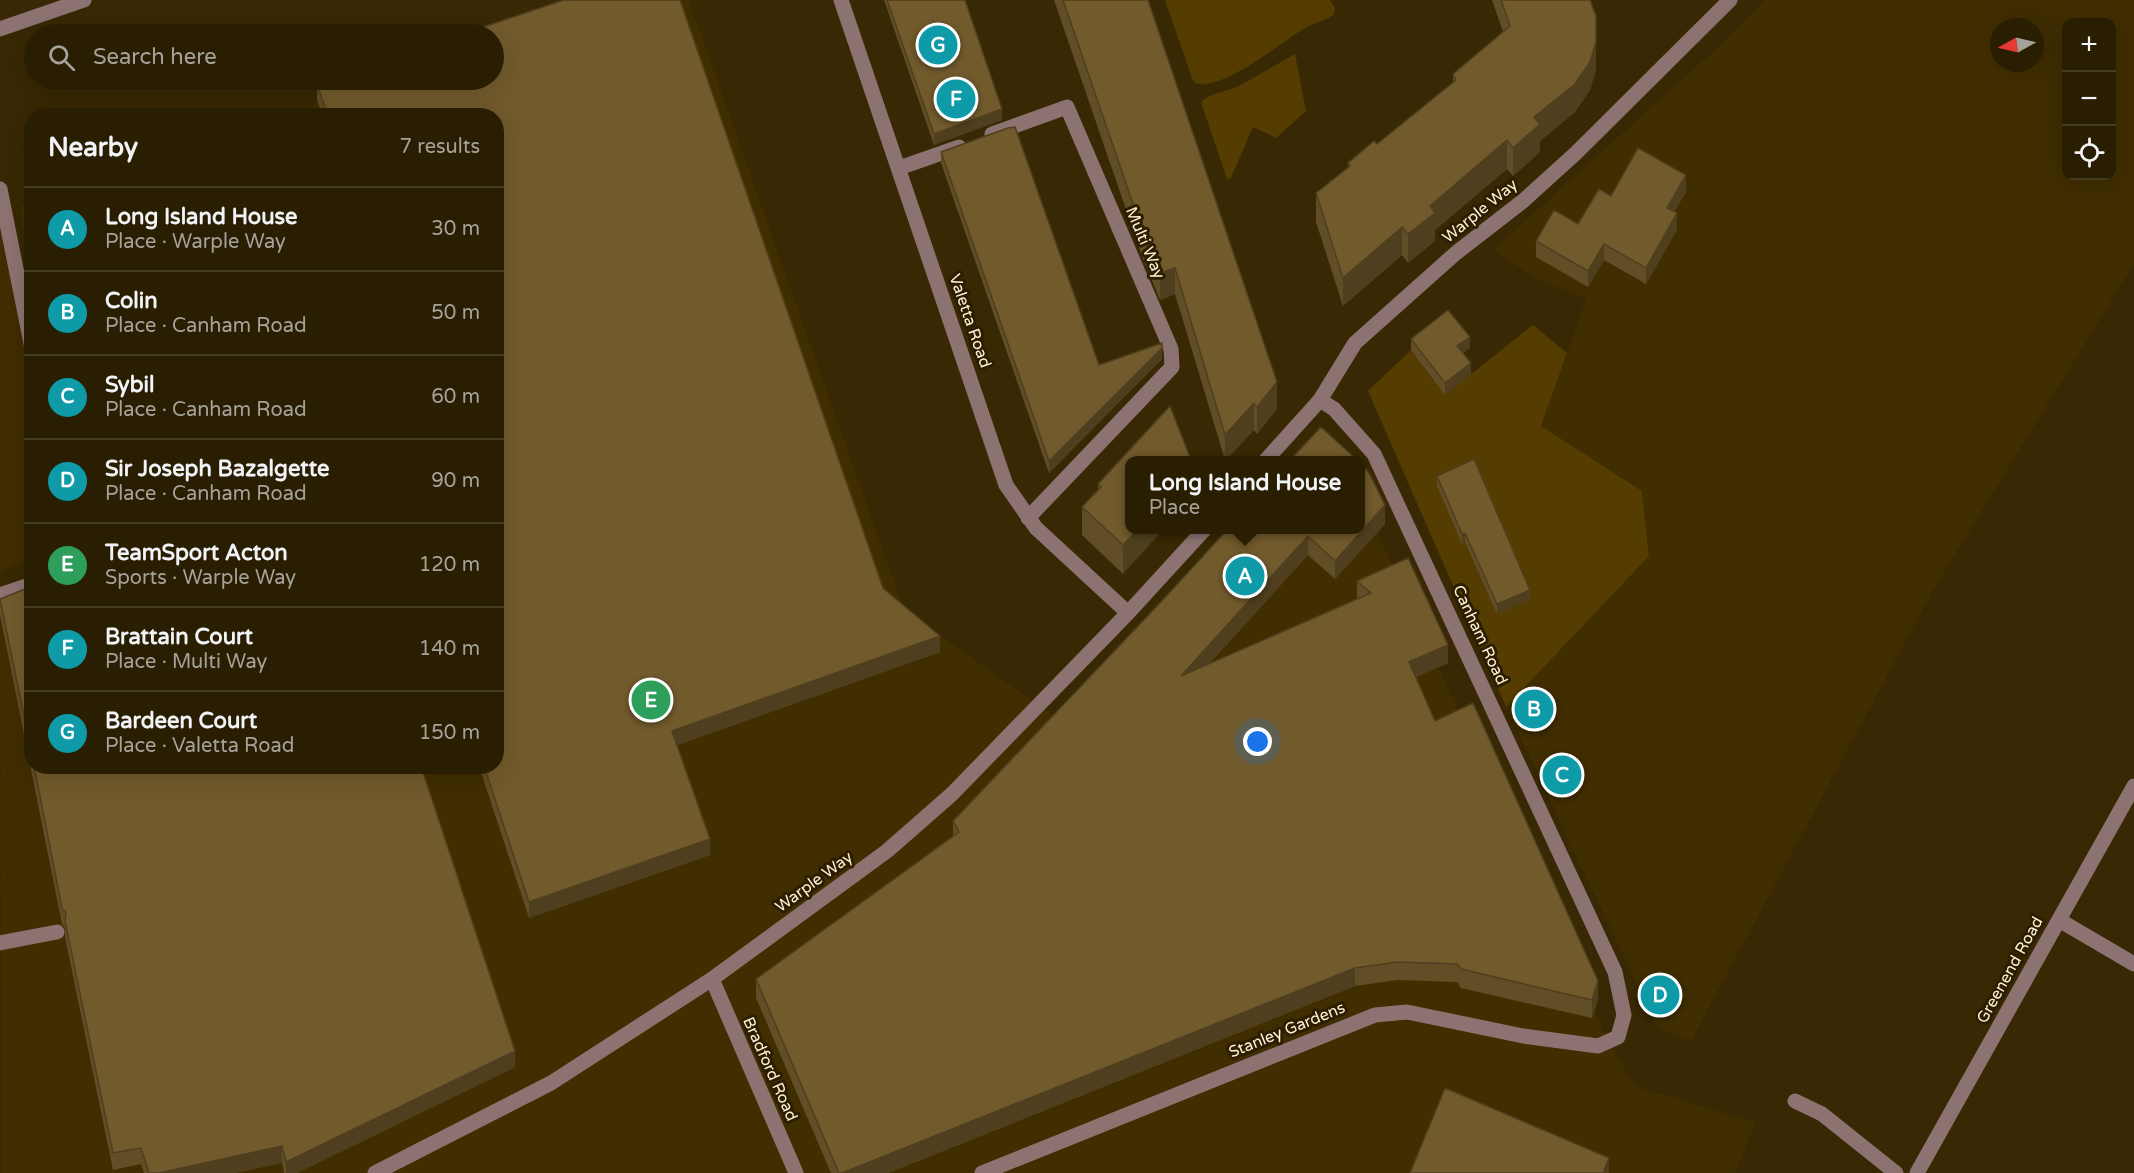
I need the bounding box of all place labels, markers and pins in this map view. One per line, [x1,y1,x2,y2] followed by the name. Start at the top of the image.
[918,22,958,68] pin: G
[936,76,976,122] pin: F
[1226,554,1264,598] pin: A
[632,678,670,722] pin: E
[1514,686,1553,732] pin: B
[1542,752,1582,798] pin: C
[1640,972,1680,1018] pin: D

